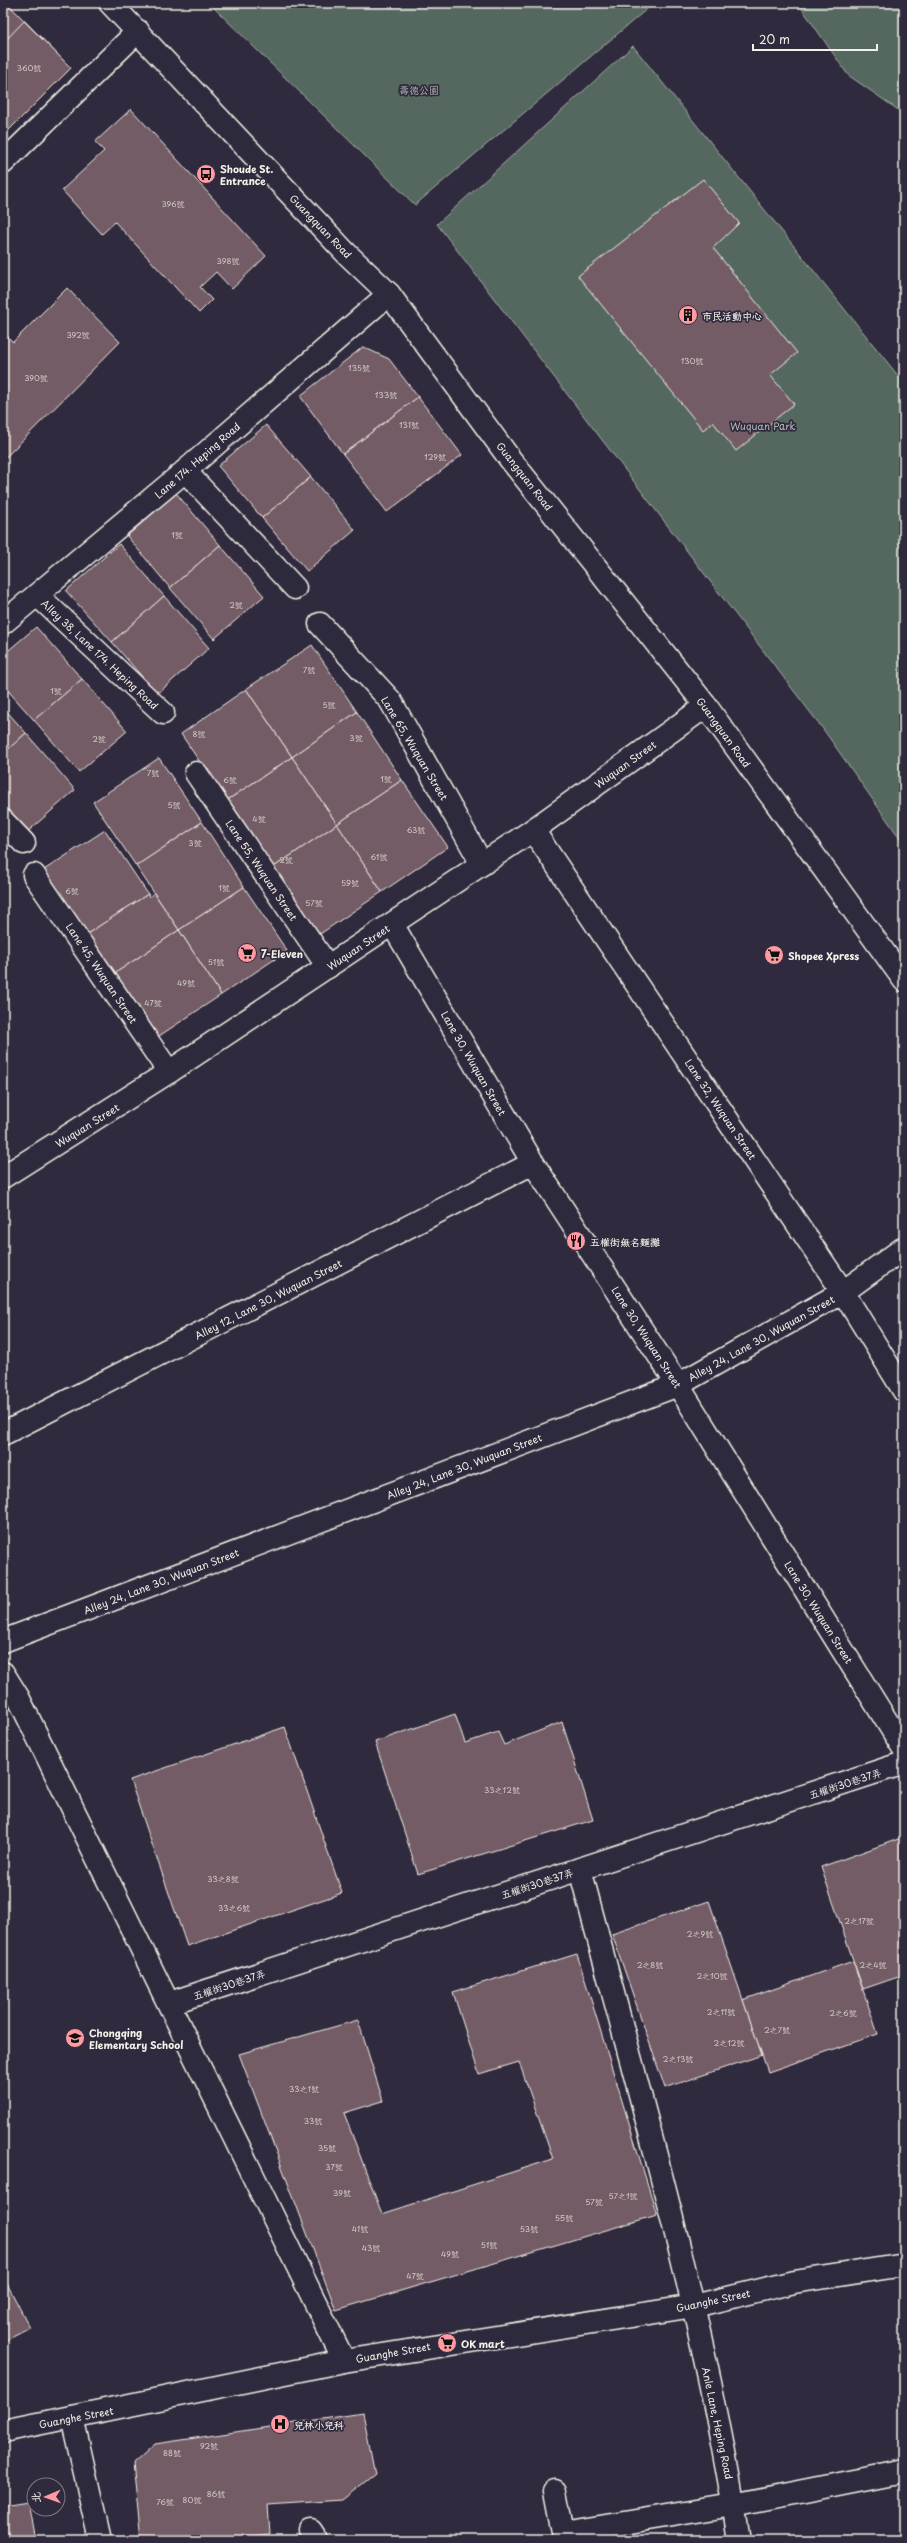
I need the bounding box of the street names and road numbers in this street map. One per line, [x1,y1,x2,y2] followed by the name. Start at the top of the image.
[286,191,355,262] street label: Guangquan Road
[151,418,243,501] street label: Lane 174. Heping Road
[493,439,557,514] street label: Guangquan Road
[37,596,162,713] street label: Alley 38, Lane 174. Heping Road
[378,693,452,803] street label: Lane 65, Wuquan Street
[693,694,755,771] street label: Guangquan Road
[591,737,659,791] street label: Wuquan Street
[223,817,301,923] street label: Lane 55, Wuquan Street
[63,920,141,1026] street label: Lane 45, Wuquan Street
[324,920,392,974] street label: Wuquan Street
[438,1008,510,1118] street label: Lane 30, Wuquan Street
[682,1056,760,1162] street label: Lane 32, Wuquan Street
[52,1099,122,1151] street label: Wuquan Street
[192,1255,345,1344] street label: Alley 12, Lane 30, Wuquan Street
[608,1283,686,1391] street label: Lane 30, Wuquan Street
[685,1291,837,1385] street label: Alley 24, Lane 30, Wuquan Street
[384,1429,544,1504] street label: Alley 24, Lane 30, Wuquan Street
[81,1544,241,1619] street label: Alley 24, Lane 30, Wuquan Street
[781,1558,857,1666] street label: Lane 30, Wuquan Street
[807,1764,883,1802] street label: 五權街30巷37弄
[499,1864,575,1902] street label: 五權街30巷37弄
[191,1965,267,2003] street label: 五權街30巷37弄
[675,2285,751,2315] street label: Guanghe Street
[355,2338,431,2366] street label: Guanghe Street
[699,2366,737,2481] street label: Anle Lane, Heping Road
[38,2402,114,2432] street label: Guanghe Street

